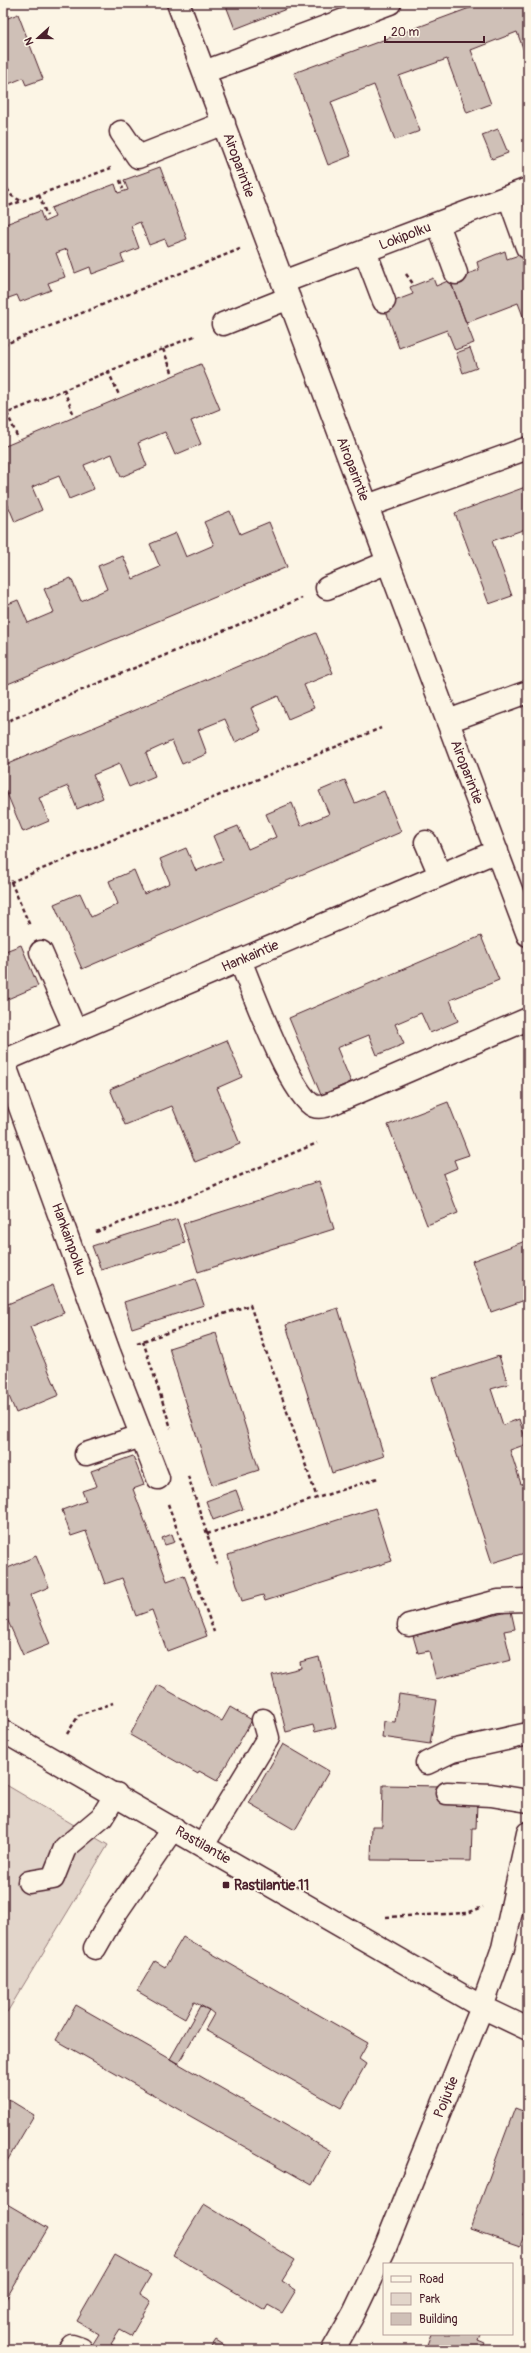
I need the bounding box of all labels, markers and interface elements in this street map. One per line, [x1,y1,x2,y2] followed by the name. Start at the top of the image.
[18,18,58,58] north arrow
[385,18,484,44] scale bar
[391,25,420,40] text: 20 m
[22,35,37,47] text: N
[220,130,259,200] street label: Airoparintie
[377,218,433,254] street label: Lokipolku
[333,435,373,504] street label: Airoparintie
[447,738,487,807] street label: Airoparintie
[219,936,281,976] street label: Hankaintie
[48,1200,90,1278] street label: Hankainpolku
[172,1822,234,1868] street label: Rastilantie
[234,1877,309,1894] place label: Rastilantie 11
[221,1880,231,1890] marker: Rastilantie 11
[430,2074,462,2120] street label: Poijutie
[383,2263,513,2335] legend
[419,2272,444,2287] text: Road
[419,2292,440,2307] text: Park
[419,2312,458,2327] text: Building

